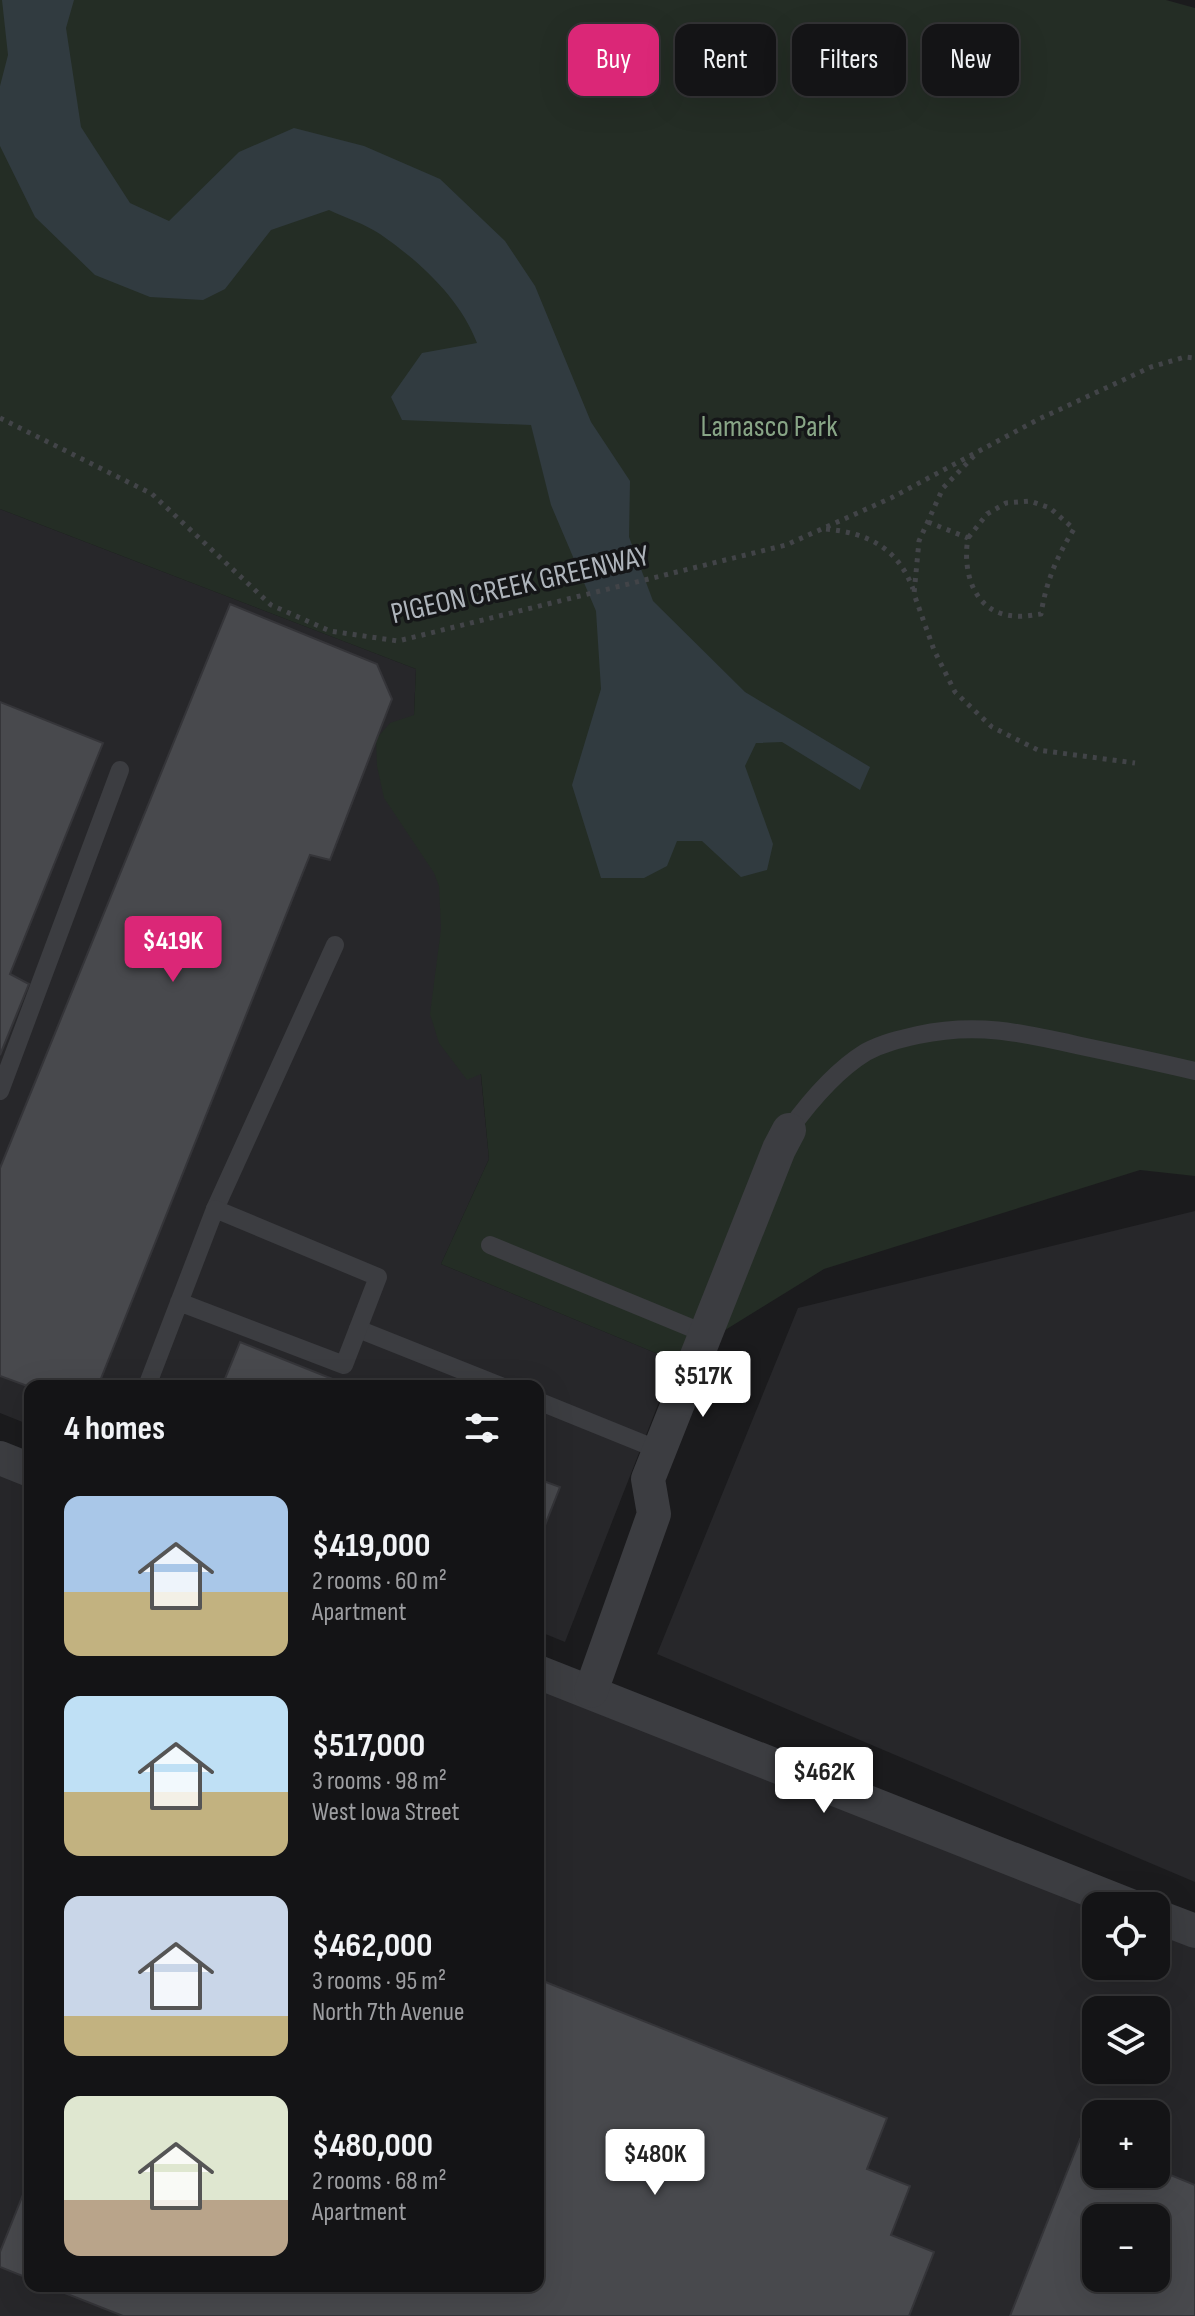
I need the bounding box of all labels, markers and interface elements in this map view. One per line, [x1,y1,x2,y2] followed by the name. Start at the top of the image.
[568,24,659,96] chip: Buy
[675,24,776,96] chip: Rent
[792,24,906,96] chip: Filters
[922,24,1019,96] chip: New
[700,409,838,445] park label: Lamasco Park
[387,538,653,632] street label: PIGEON CREEK GREENWAY
[117,916,229,984] pin: $419K
[143,926,203,957] text: $419K
[647,1351,759,1419] pin: $517K
[673,1361,733,1392] text: $517K
[460,1406,504,1450] icon: filters
[64,1408,165,1449] text: 4 homes
[312,1525,430,1566] text: $419,000
[128,1528,224,1624] icon: home
[312,1566,447,1597] text: 2 rooms · 60 m²
[312,1597,406,1628] text: Apartment
[312,1725,425,1766] text: $517,000
[128,1728,224,1824] icon: home
[768,1747,880,1815] pin: $462K
[793,1757,855,1788] text: $462K
[312,1766,447,1797] text: 3 rooms · 98 m²
[312,1797,460,1828] text: West Iowa Street
[1082,1892,1170,2292] map controls
[1082,1892,1170,1980] button: locate
[312,1925,432,1966] text: $462,000
[128,1928,224,2024] icon: home
[312,1966,446,1997] text: 3 rooms · 95 m²
[1082,1996,1170,2084] button: layers
[312,1997,464,2028] text: North 7th Avenue
[1082,2100,1170,2188] button: +
[312,2125,433,2166] text: $480,000
[128,2128,224,2224] icon: home
[599,2129,711,2197] pin: $480K
[624,2139,686,2170] text: $480K
[312,2166,447,2197] text: 2 rooms · 68 m²
[312,2197,406,2228] text: Apartment
[1082,2204,1170,2292] button: −

